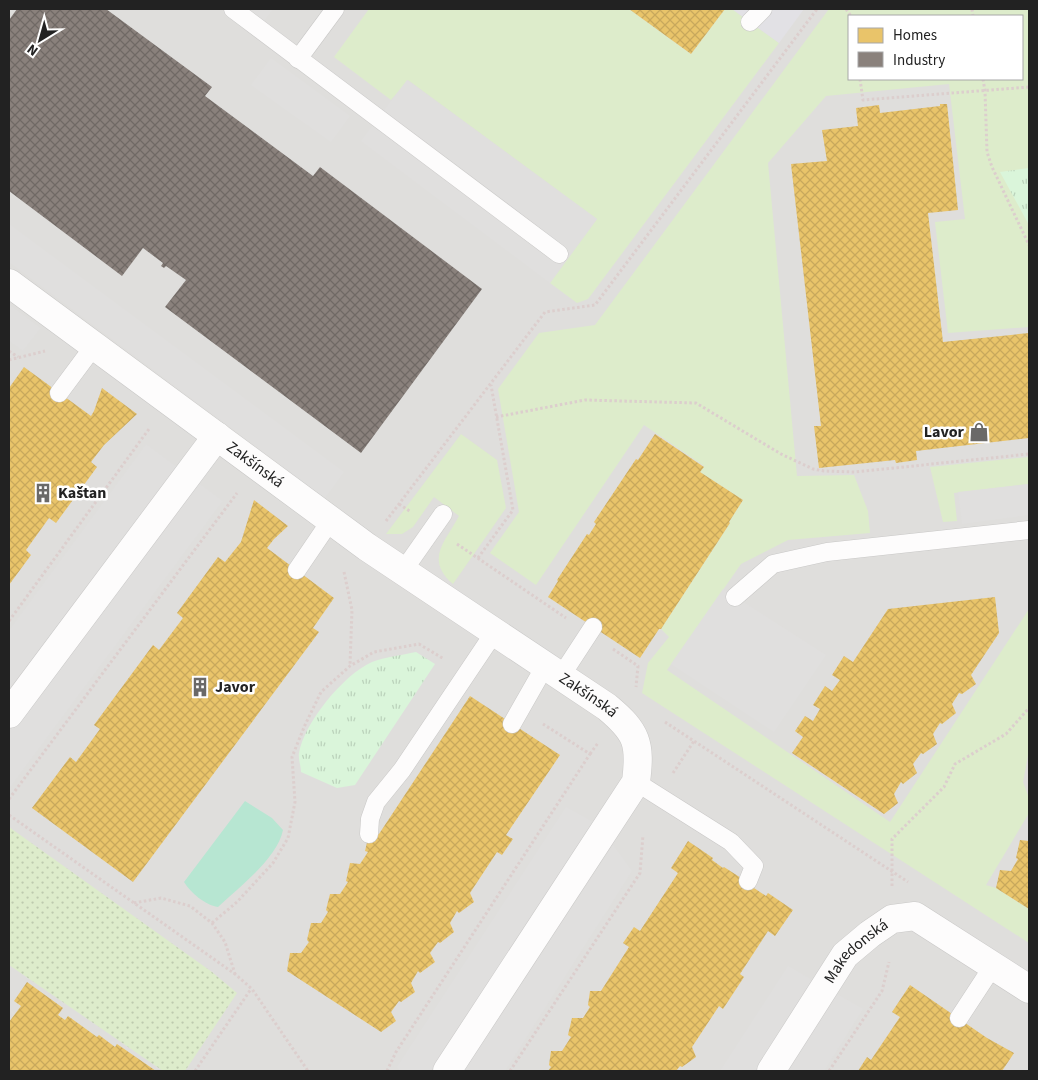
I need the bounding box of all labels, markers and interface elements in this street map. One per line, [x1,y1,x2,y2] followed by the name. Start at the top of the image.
[15,15,65,65] north arrow
[848,15,1023,80] legend
[893,25,937,46] text: Homes
[23,39,43,60] text: N
[893,50,945,71] text: Industry
[924,421,965,443] place label: Lavor
[968,421,990,443] shop icon: Lavor
[222,436,289,493] street label: Zakšínská
[32,482,54,504] building icon: Kaštan
[58,482,106,504] place label: Kaštan
[555,667,623,723] street label: Zakšínská
[189,676,211,698] building icon: Javor
[215,676,256,698] place label: Javor
[819,914,893,988] street label: Makedonská

